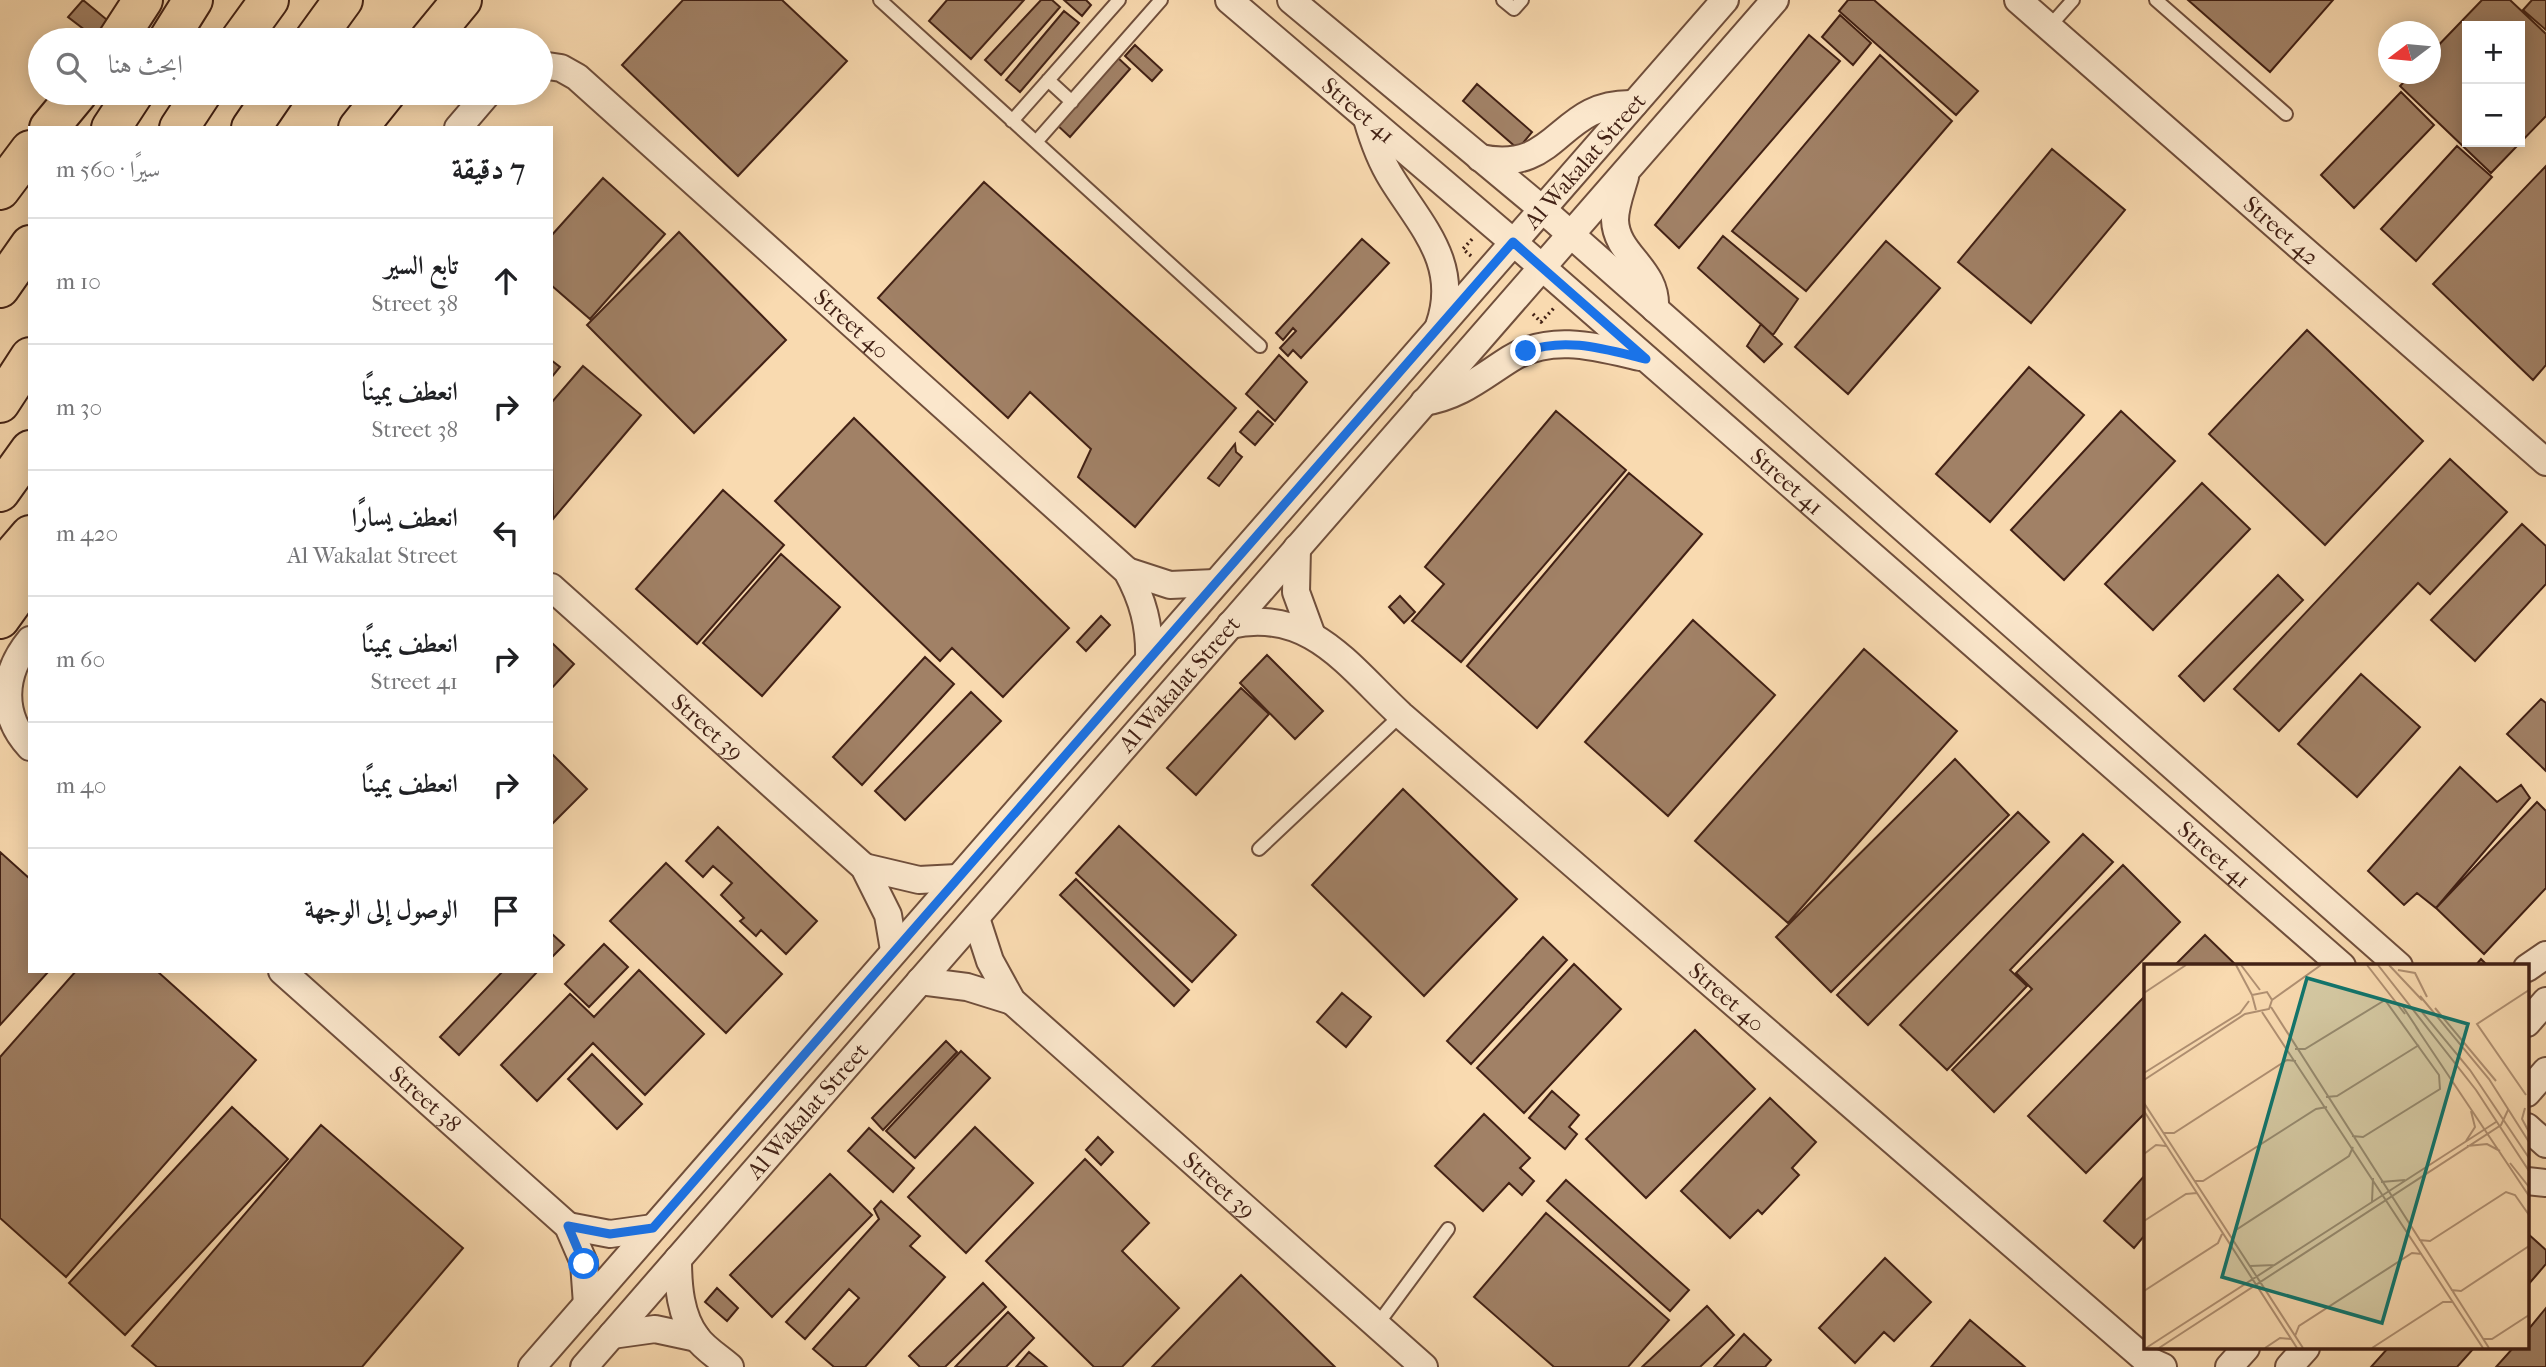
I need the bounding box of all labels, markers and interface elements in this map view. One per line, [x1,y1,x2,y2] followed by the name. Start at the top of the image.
[2378,21,2441,84] north arrow
[2462,21,2525,147] map controls
[2462,21,2525,84] button: +
[28,28,553,105] search box
[52,48,90,86] icon: search
[108,49,183,80] text: ابحث هنا
[1316,72,1400,149] street label: Street 41
[2462,84,2525,147] button: −
[1518,88,1652,235] street label: Al Wakalat Street
[452,152,525,187] text: 7 دقيقة
[56,156,160,183] text: سيرًا · 560 m
[2238,191,2324,271] street label: Street 42
[385,250,458,281] text: تابع السير
[487,262,525,300] icon: ahead
[56,268,101,295] text: 10 m
[808,283,895,365] street label: Street 40
[371,290,458,317] text: Street 38
[1510,335,1541,366] route end
[362,376,458,407] text: انعطف يمينًا
[487,388,525,426] icon: right
[56,394,102,421] text: 30 m
[371,416,458,443] text: Street 38
[1745,443,1829,521] street label: Street 41
[351,502,458,533] text: انعطف يسارًا
[487,514,525,552] icon: left
[56,520,118,547] text: 420 m
[287,542,458,569] text: Al Wakalat Street
[1112,611,1246,758] street label: Al Wakalat Street
[362,628,458,659] text: انعطف يمينًا
[487,640,525,678] icon: right
[56,646,105,673] text: 60 m
[371,668,458,695] text: Street 41
[666,688,749,767] street label: Street 39
[487,766,525,804] icon: right
[362,768,458,799] text: انعطف يمينًا
[56,772,106,799] text: 40 m
[2172,816,2256,894] street label: Street 41
[487,892,525,930] icon: arrive
[304,894,458,925] text: الوصول إلى الوجهة
[1683,957,1770,1038] street label: Street 40
[2144,964,2528,1350] inset map
[741,1038,874,1185] street label: Al Wakalat Street
[384,1060,466,1138] street label: Street 38
[1177,1146,1260,1224] street label: Street 39
[568,1248,599,1279] route start

